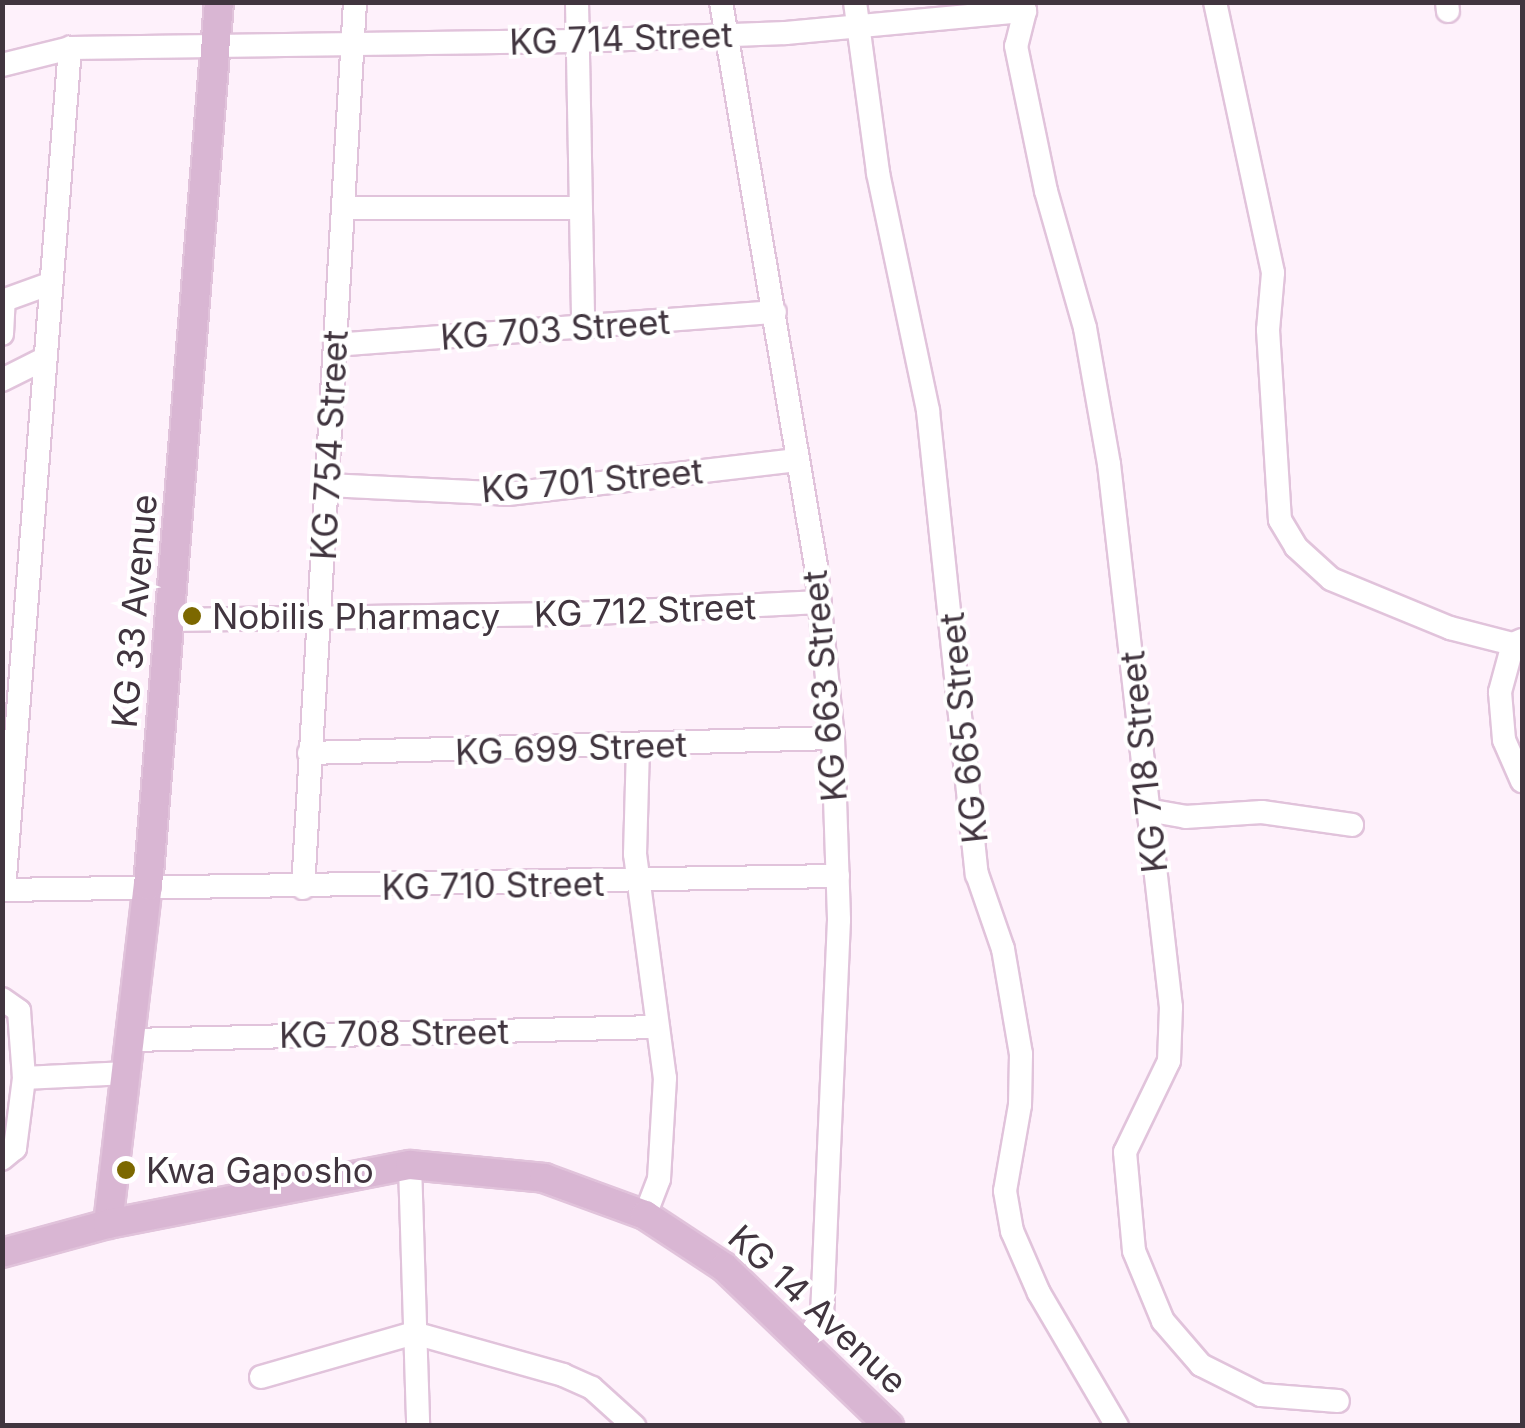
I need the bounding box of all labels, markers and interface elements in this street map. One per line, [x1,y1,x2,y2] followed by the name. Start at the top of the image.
[509,13,733,63] street label: KG 714 Street
[439,300,671,358] street label: KG 703 Street
[302,329,356,561] street label: KG 754 Street
[479,449,705,511] street label: KG 701 Street
[103,492,165,730] street label: KG 33 Avenue
[793,569,855,803] street label: KG 663 Street
[533,585,757,635] street label: KG 712 Street
[212,595,500,637] place label: Nobilis Pharmacy
[181,605,203,627] marker: Nobilis Pharmacy
[930,611,996,845] street label: KG 665 Street
[1110,649,1176,875] street label: KG 718 Street
[454,723,688,773] street label: KG 699 Street
[381,862,605,908] street label: KG 710 Street
[279,1010,509,1056] street label: KG 708 Street
[146,1149,374,1191] place label: Kwa Gaposho
[115,1159,137,1181] marker: Kwa Gaposho
[720,1216,916,1402] street label: KG 14 Avenue

